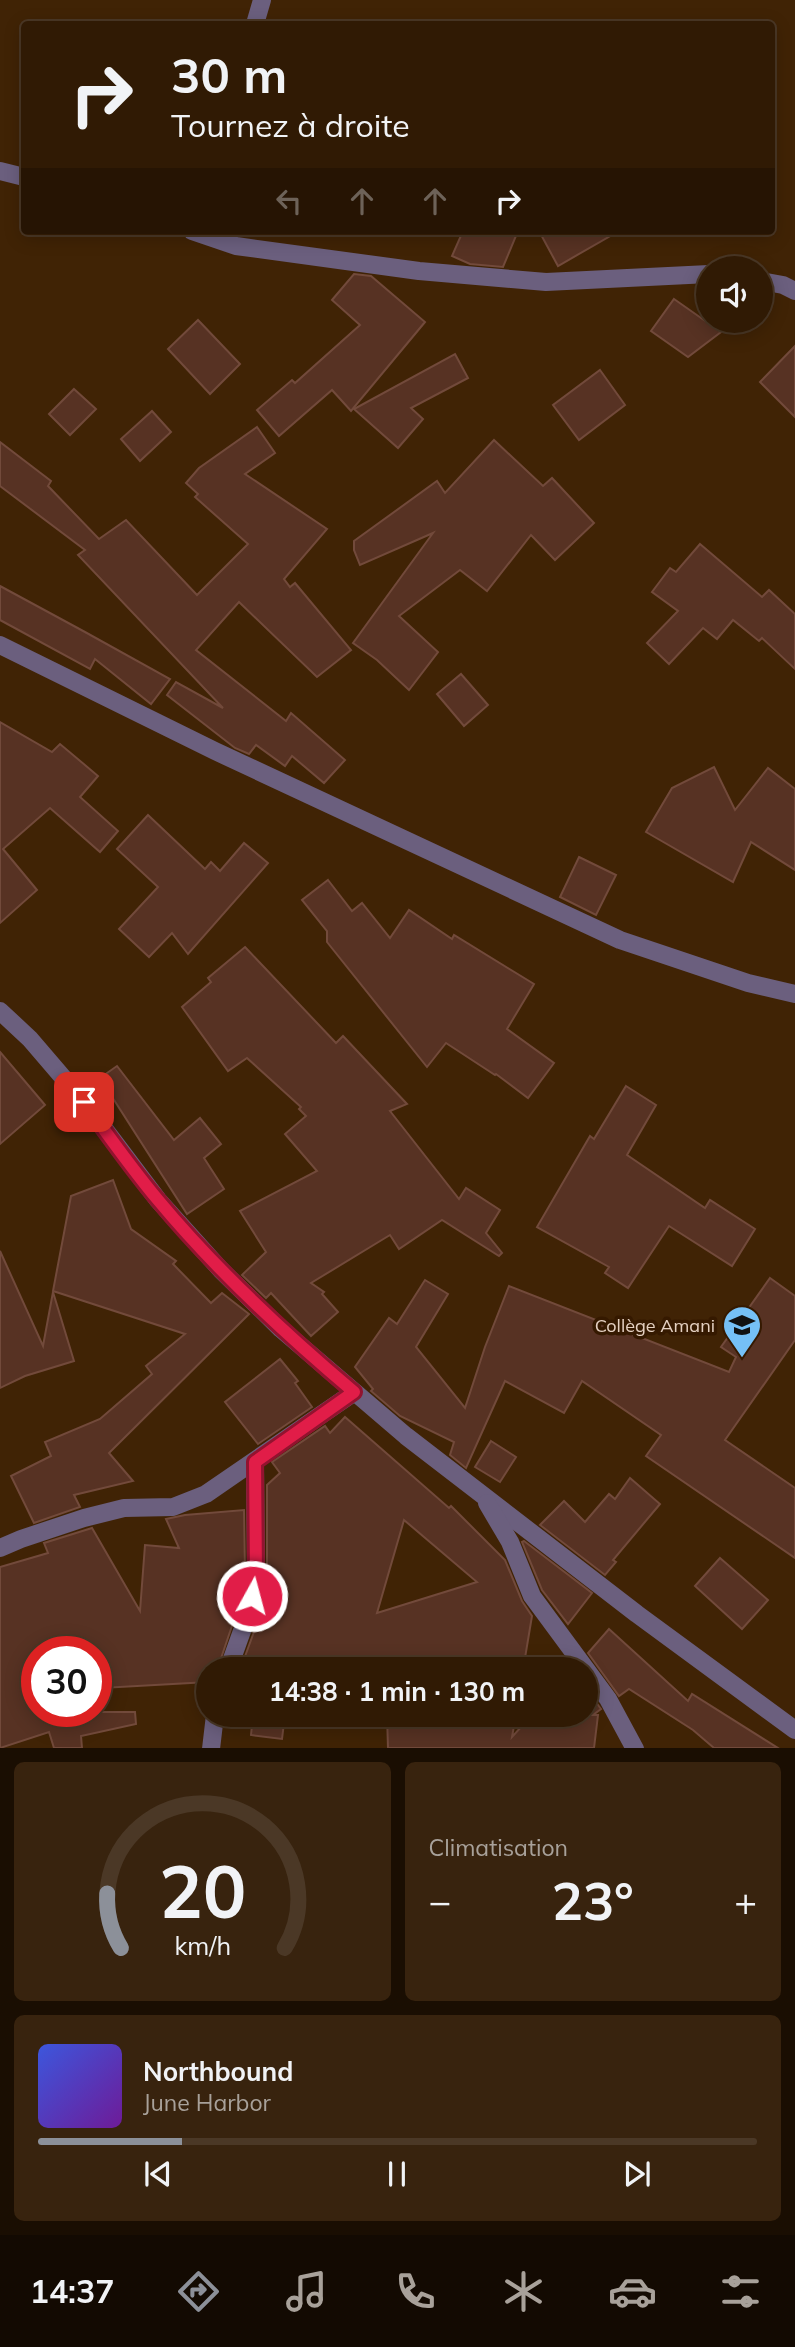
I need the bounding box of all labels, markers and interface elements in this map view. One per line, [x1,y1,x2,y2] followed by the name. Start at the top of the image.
[171,44,287,105] text: 30 m
[56,49,147,140] icon: right
[171,105,410,145] text: Tournez à droite
[270,182,308,220] icon: left
[343,182,381,220] icon: ahead
[416,182,454,220] icon: ahead
[489,182,527,220] icon: right
[696,256,773,333] map controls
[696,256,773,333] button: sound
[54,1072,114,1132] pin
[65,1083,103,1121] icon: arrive
[721,1304,763,1359] school or university icon: Collège Amani
[595,1314,715,1337] place label: Collège Amani
[215,1559,289,1633] position arrow
[21,1636,112,1727] speed limit sign: 30
[269,1675,525,1708] text: 14:38 · 1 min · 130 m
[429,1833,568,1862] text: Climatisation
[159,1845,246,1936] text: 20
[552,1868,634,1933] text: 23°
[429,1877,451,1925] text: −
[734,1877,757,1925] text: +
[174,1929,231,1960] text: km/h
[143,2055,293,2088] text: Northbound
[143,2088,271,2117] text: June Harbor
[139,2155,177,2193] icon: previous
[378,2155,416,2193] icon: pause
[618,2155,656,2193] icon: next
[174,2267,223,2316] icon: directions
[282,2267,331,2316] icon: music
[391,2267,440,2316] icon: phone
[499,2267,548,2316] icon: climate
[608,2267,657,2316] icon: car
[716,2267,765,2316] icon: filters
[30,2271,114,2311] text: 14:37

